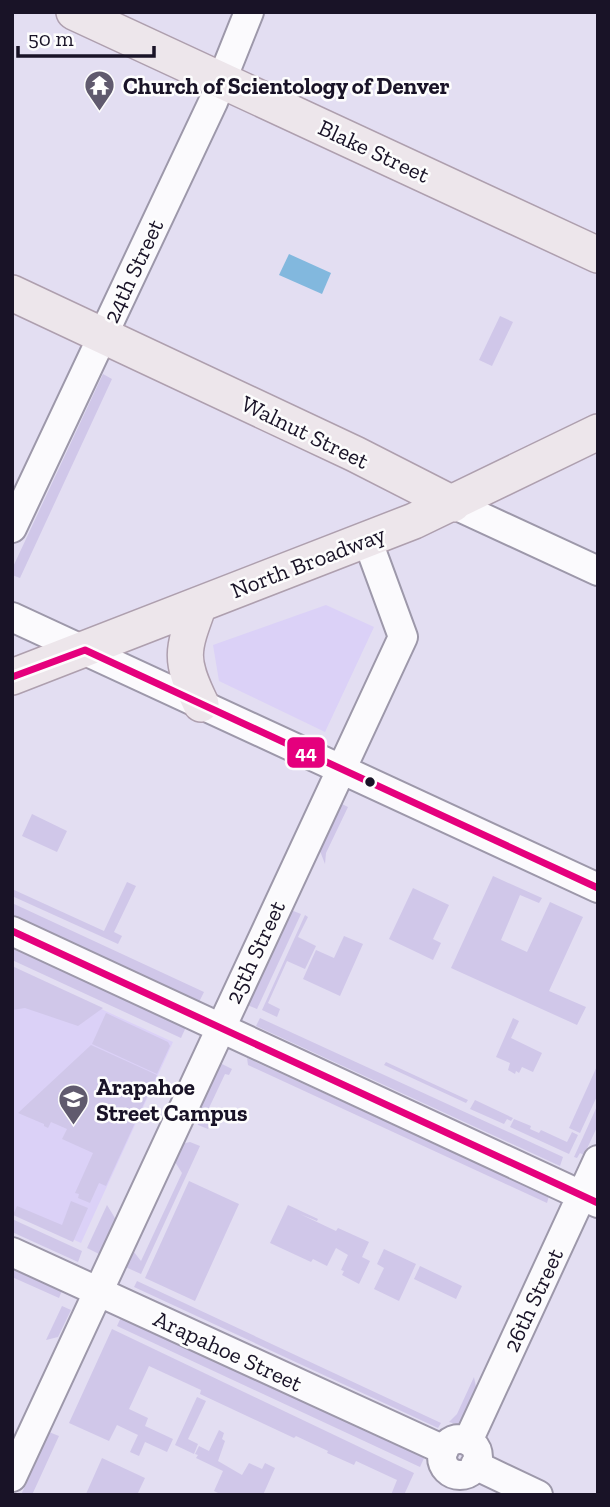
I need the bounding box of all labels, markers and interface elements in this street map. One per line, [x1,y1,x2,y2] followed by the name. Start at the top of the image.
[18,14,154,58] scale bar
[28,26,74,51] text: 50 m
[83,69,117,113] temple icon: Church of Scientology of Denver
[123,72,450,100] place label: Church of Scientology of Denver
[314,113,434,189] street label: Blake Street
[97,214,169,327] street label: 24th Street
[237,389,374,475] street label: Walnut Street
[227,520,389,604] street label: North Broadway
[286,736,326,769] line badge: 44
[295,741,317,764] text: 44
[363,775,377,789] unlabelled marker
[219,896,291,1008] street label: 25th Street
[96,1073,248,1127] place label: Arapahoe Street Campus
[56,1083,90,1127] school or university icon: Arapahoe Street Campus
[497,1243,569,1356] street label: 26th Street
[149,1304,307,1398] street label: Arapahoe Street

